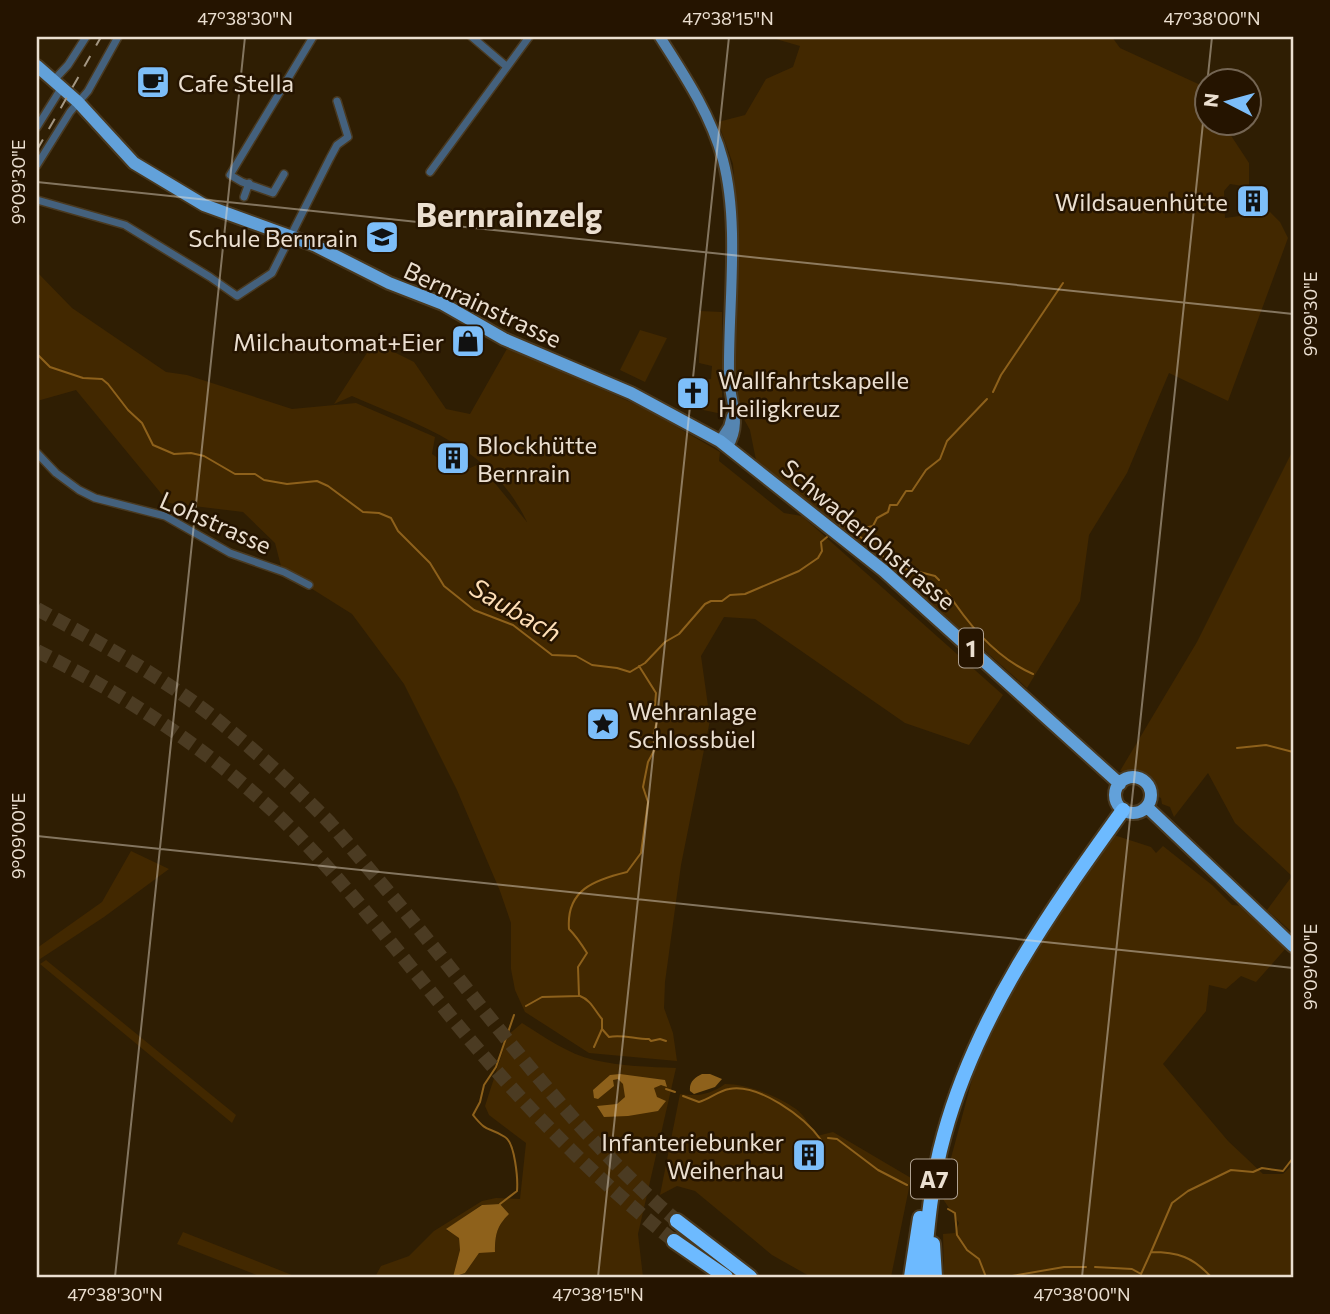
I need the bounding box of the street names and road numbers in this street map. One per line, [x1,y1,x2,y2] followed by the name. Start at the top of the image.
[400,255,566,353] street label: Bernrainstrasse
[776,453,962,615] street label: Schwaderlohstrasse
[156,485,276,559] street label: Lohstrasse
[959,628,983,668] road number: 1
[911,1160,957,1198] road number: A7

